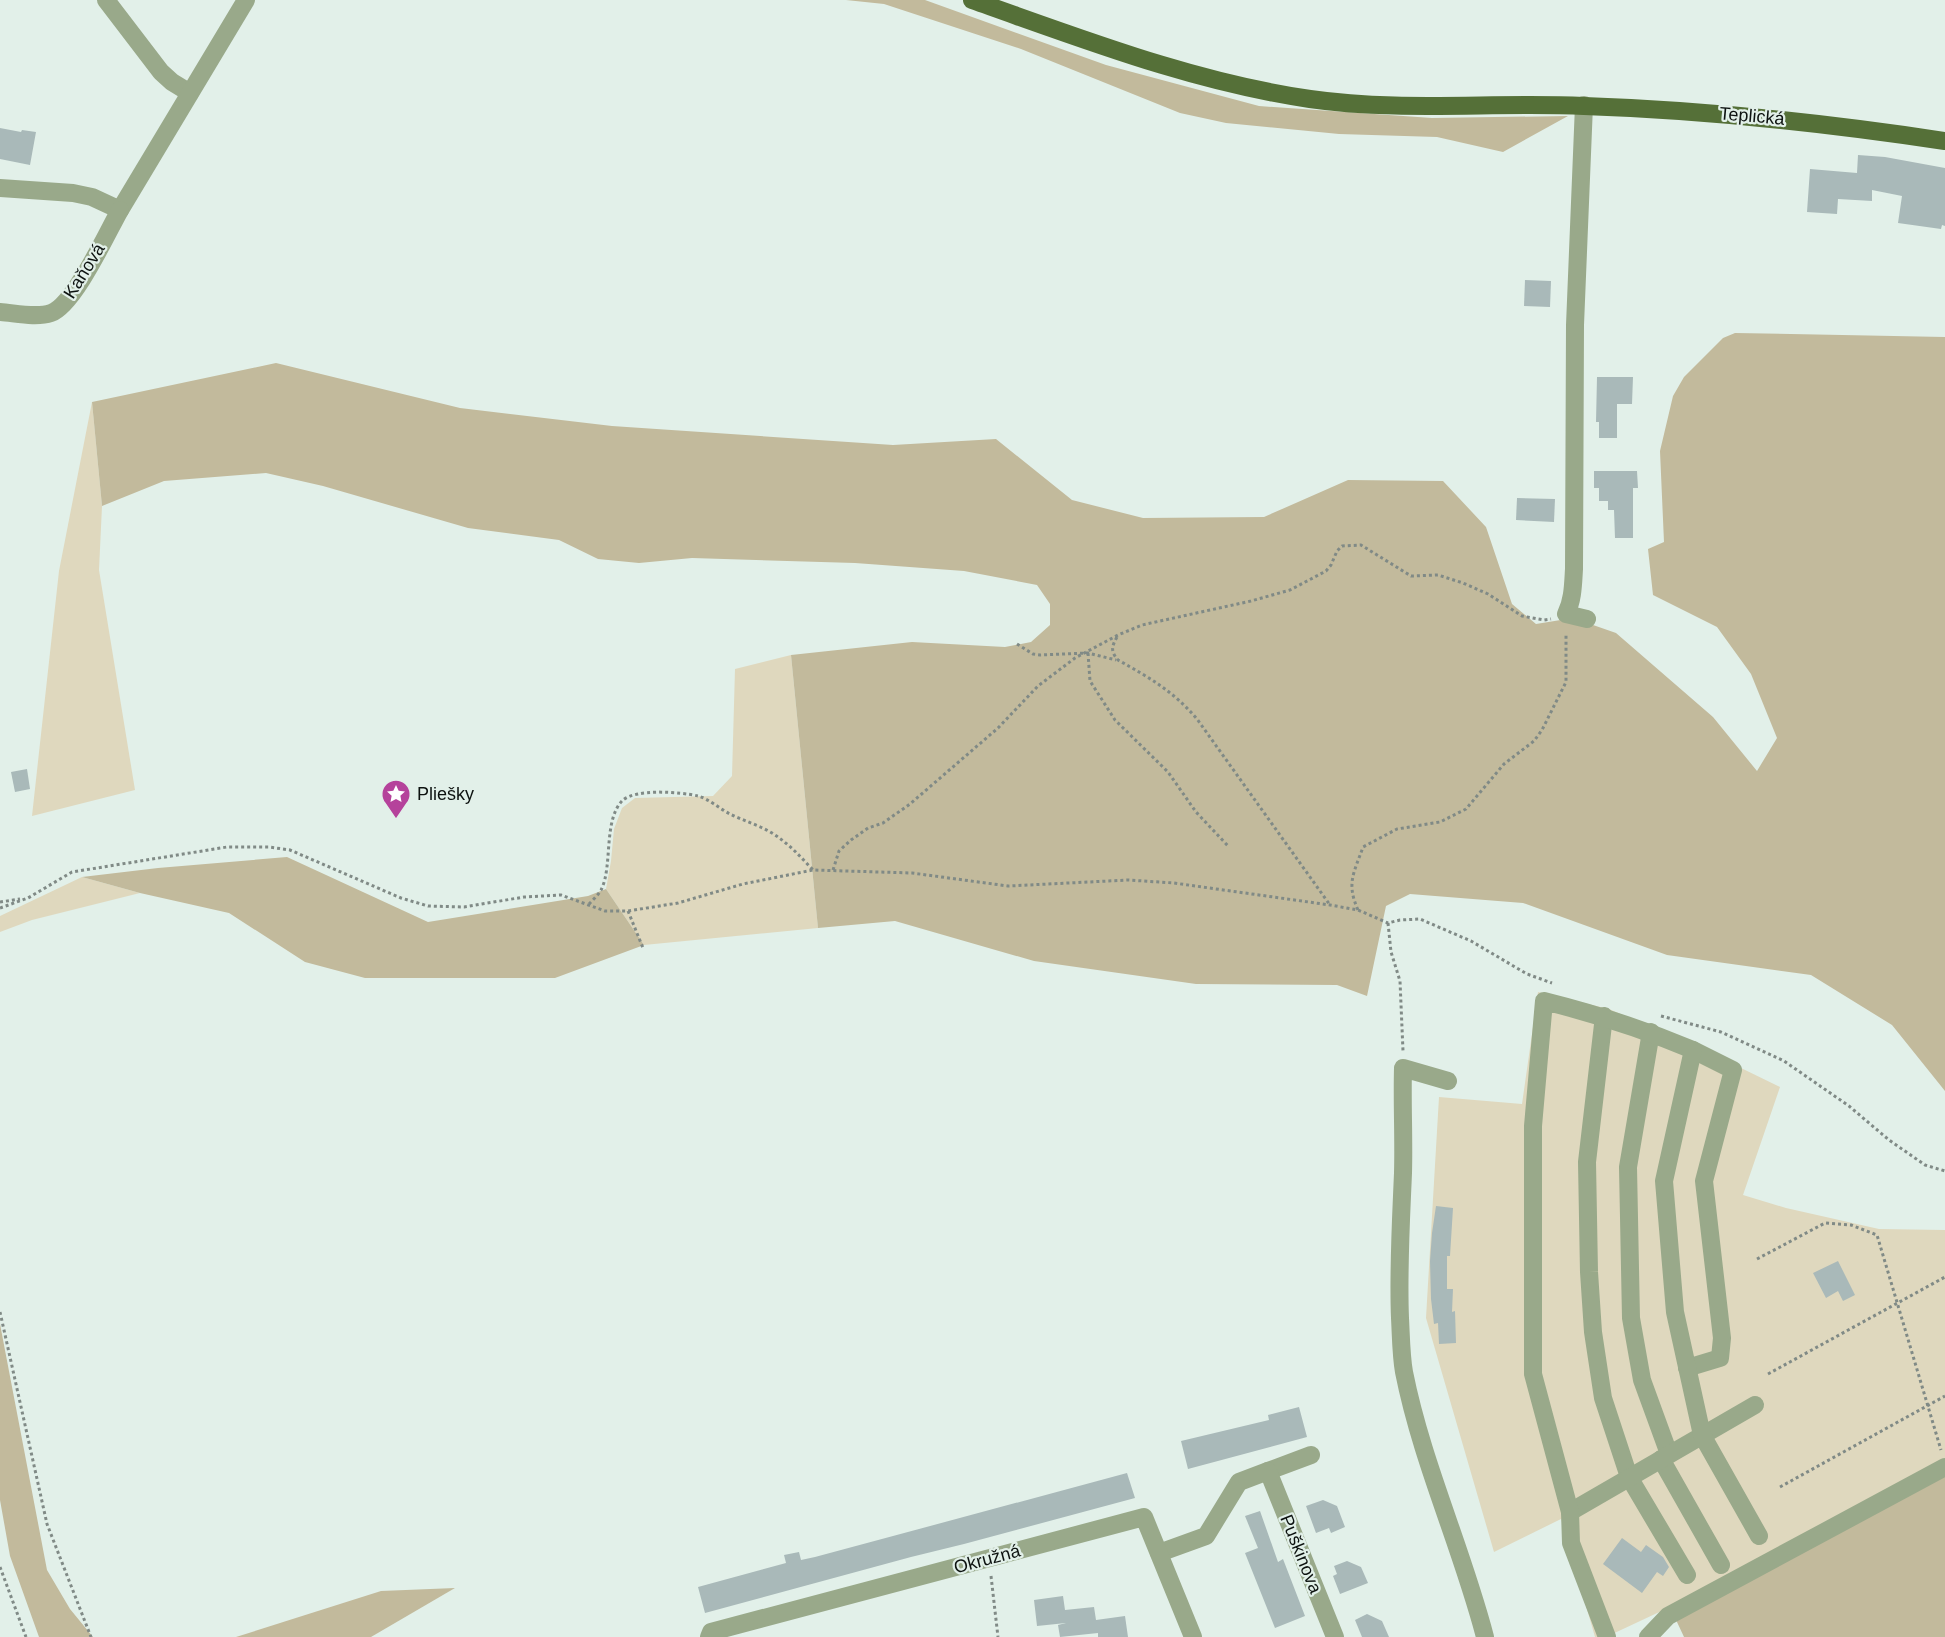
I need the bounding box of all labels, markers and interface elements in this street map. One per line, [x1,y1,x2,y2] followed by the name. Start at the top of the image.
[1719,103,1786,129] street label: Teplická
[59,239,109,302] street label: Kaňová
[380,778,412,820] place icon: Pliešky
[417,784,474,804] place label: Pliešky
[1276,1512,1326,1597] street label: Puškinova
[952,1540,1023,1577] street label: Okružná

